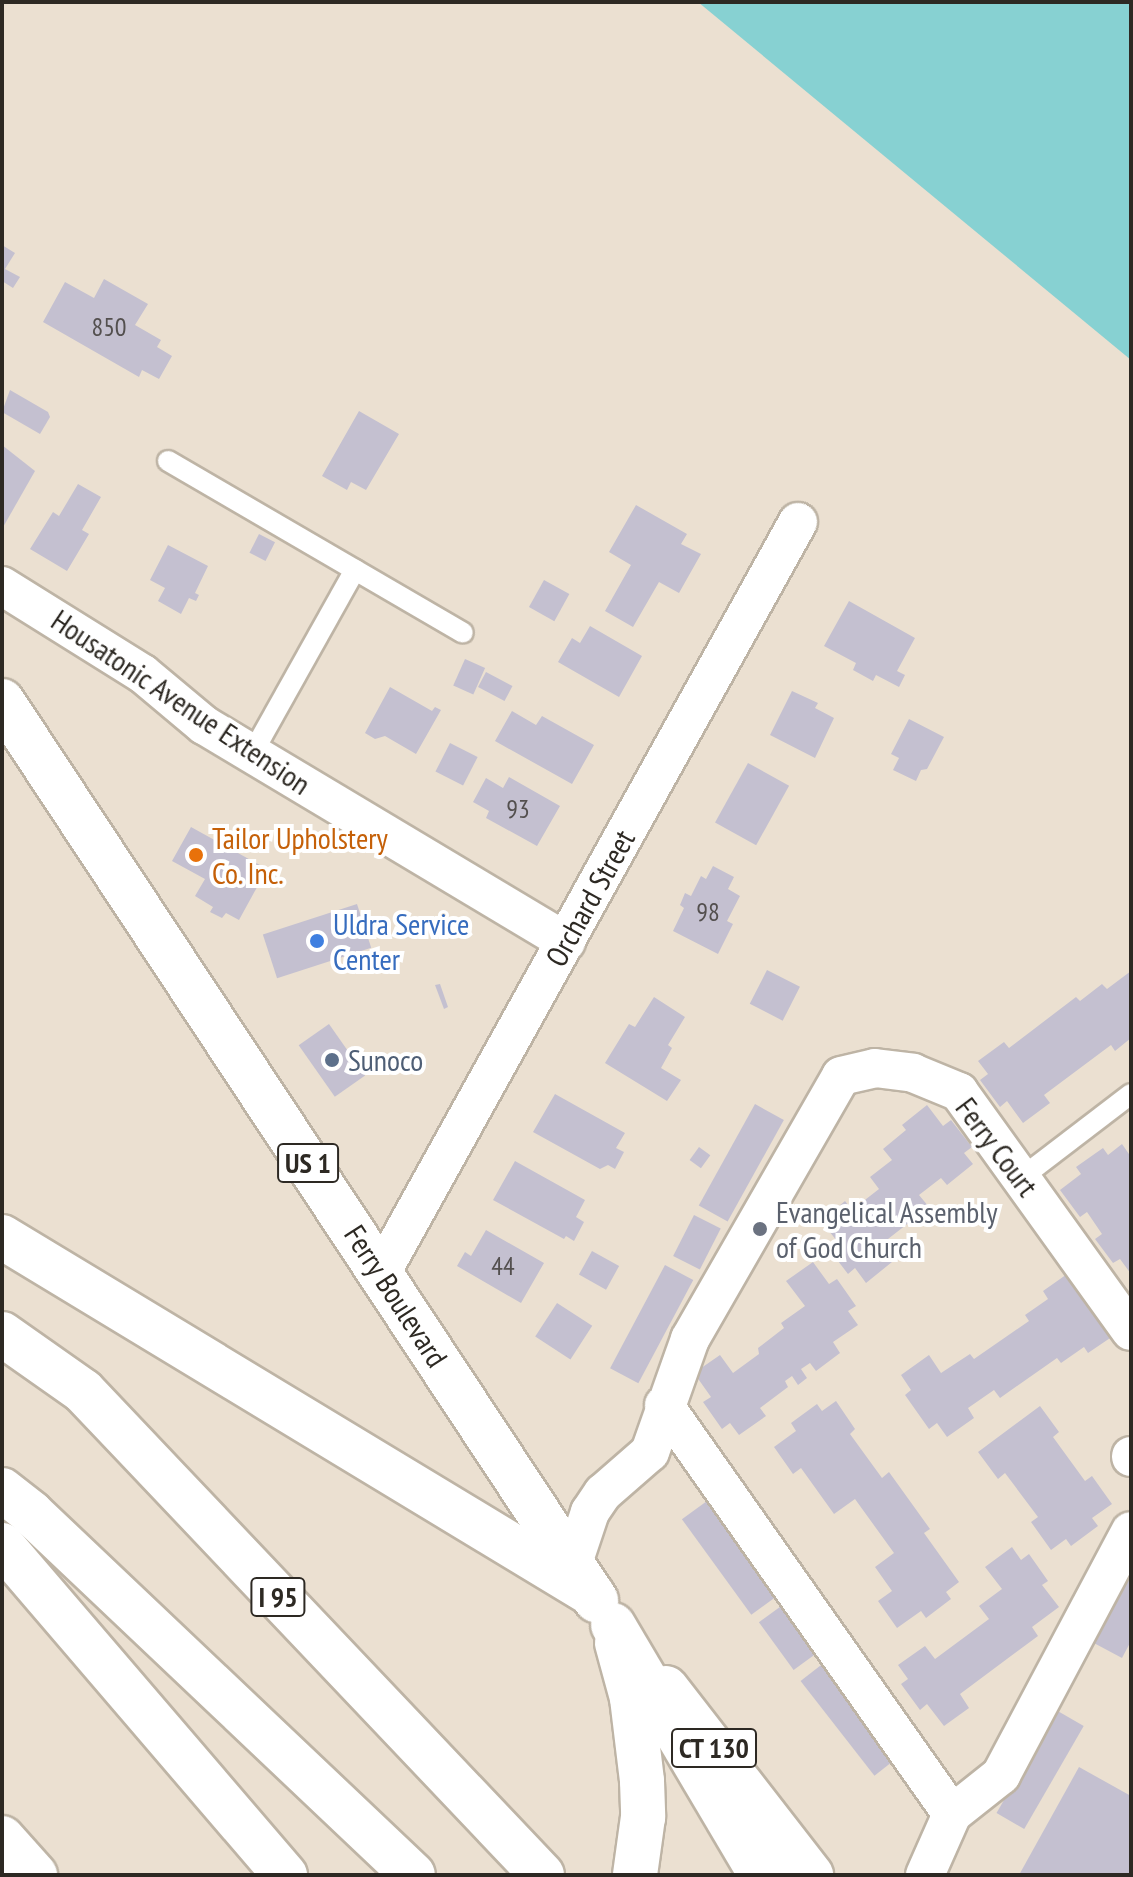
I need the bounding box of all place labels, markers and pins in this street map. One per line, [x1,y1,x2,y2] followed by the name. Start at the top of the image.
[212,820,388,890] place label: Tailor Upholstery Co. Inc.
[187,846,205,864] marker: Tailor Upholstery Co. Inc.
[333,906,469,976] place label: Uldra Service Center
[308,932,326,950] marker: Uldra Service Center
[348,1042,423,1078] place label: Sunoco
[323,1051,341,1069] marker: Sunoco
[776,1194,998,1264] place label: Evangelical Assembly of God Church
[751,1220,769,1238] marker: Evangelical Assembly of God Church

